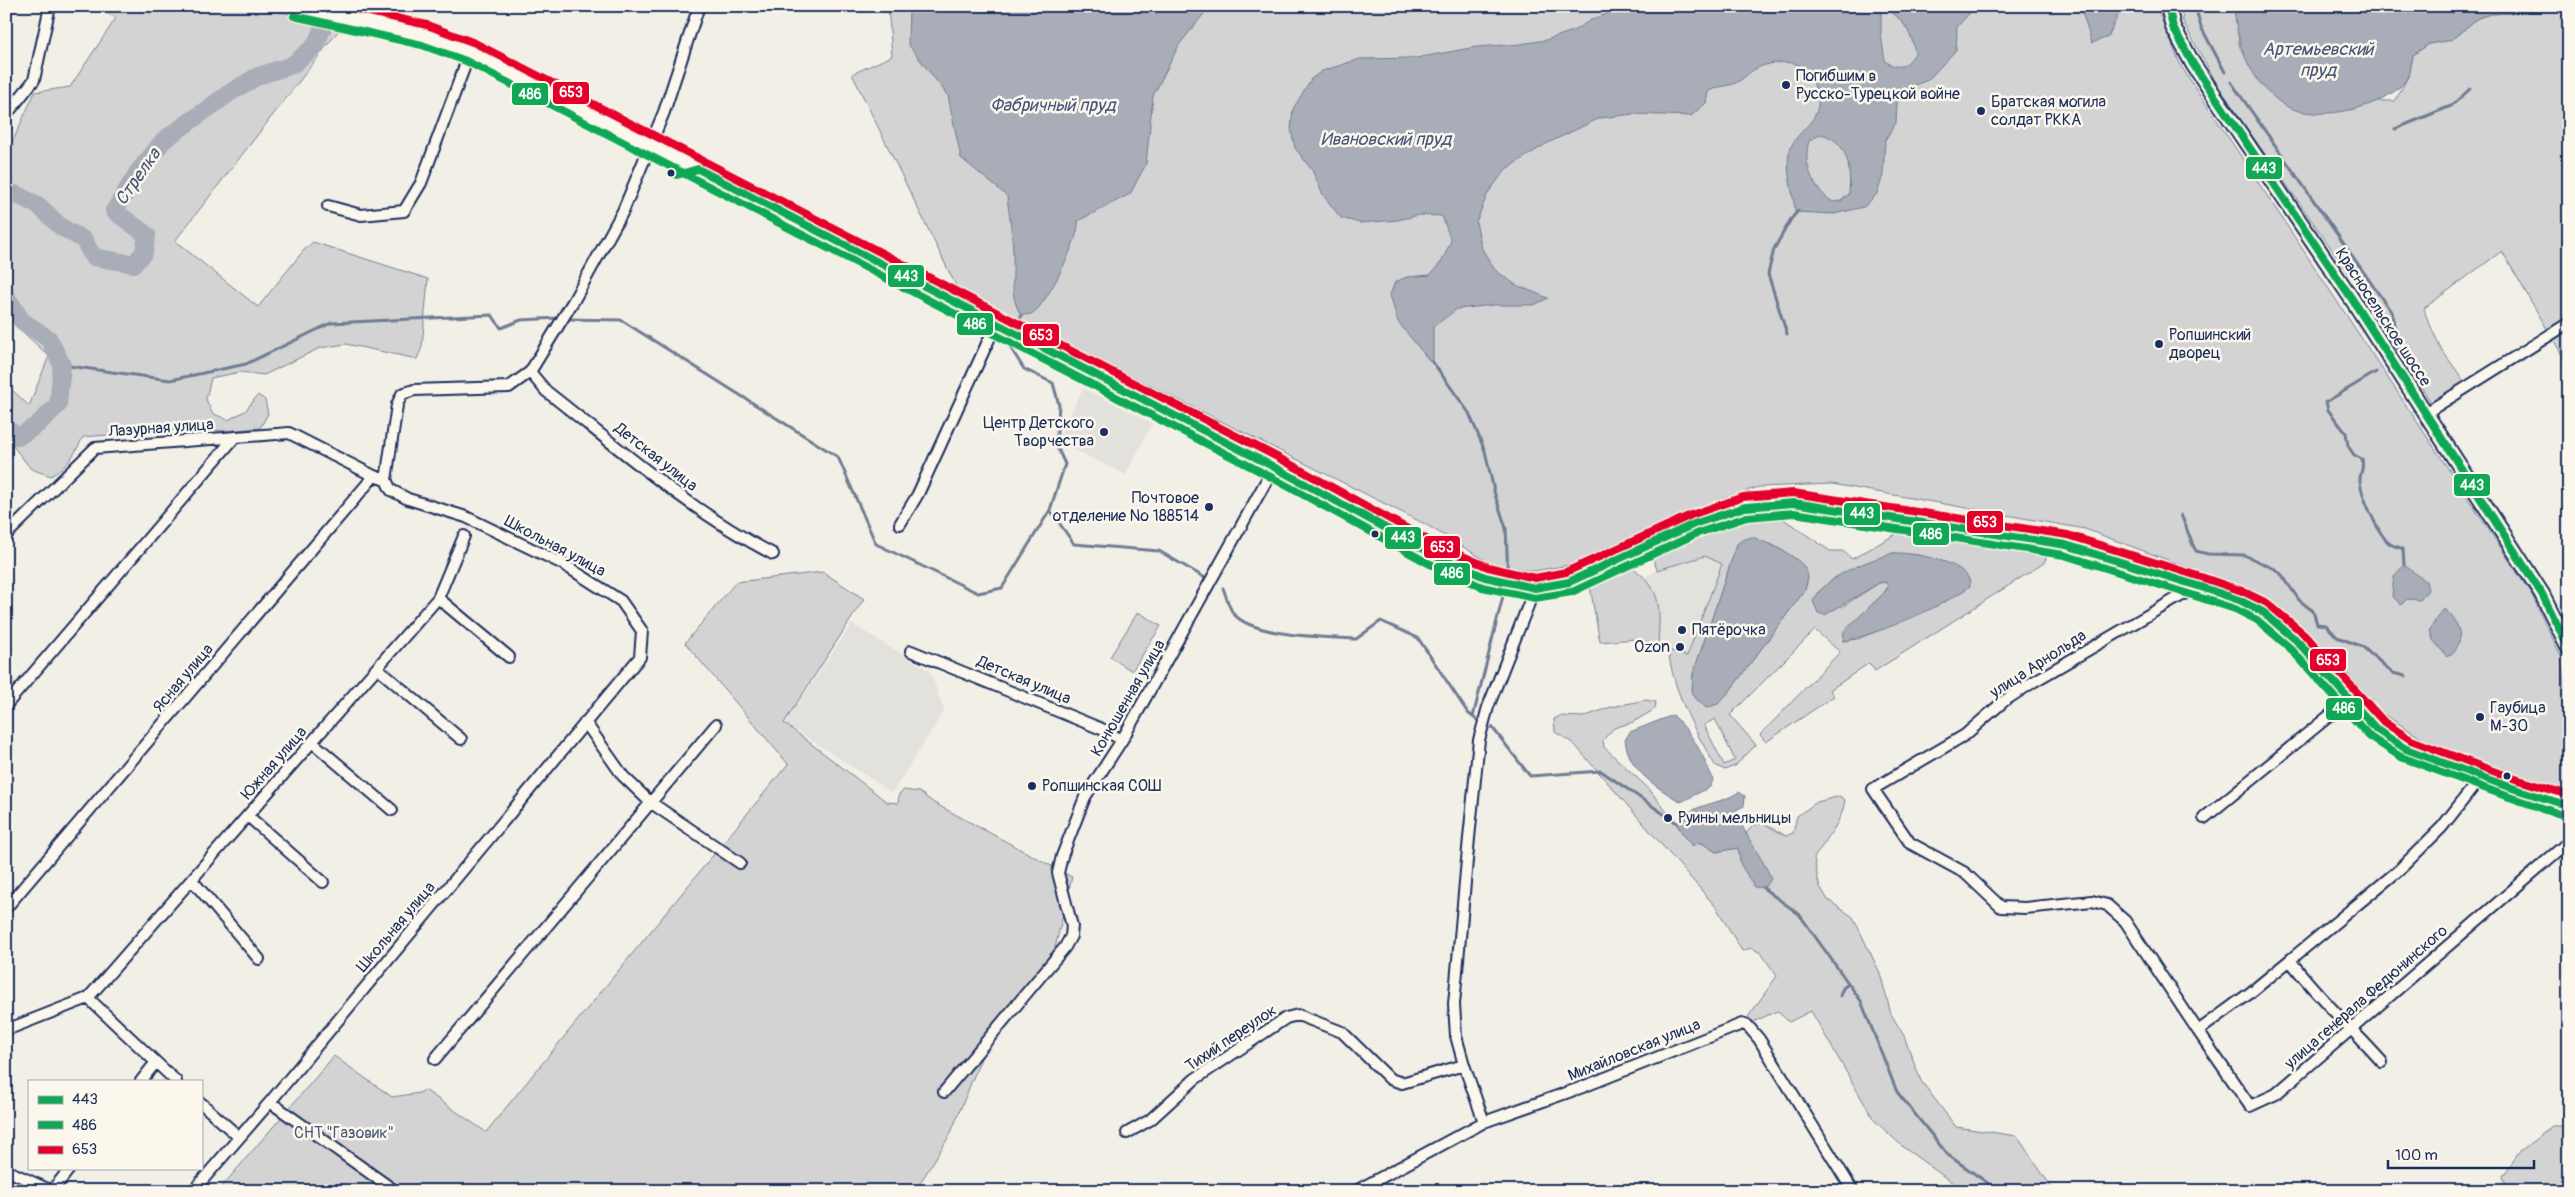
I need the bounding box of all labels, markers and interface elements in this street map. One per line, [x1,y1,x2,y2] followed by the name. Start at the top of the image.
[2262,38,2375,82] water label: Артемьевский пруд
[1796,66,1960,104] place label: Погибшим в Русско-Турецкой войне
[1780,79,1792,91] marker: Погибшим в Русско-Турецкой войне
[552,81,590,105] line badge: 653
[511,82,549,106] line badge: 486
[559,84,583,101] text: 653
[518,86,542,103] text: 486
[1991,92,2106,130] place label: Братская могила солдат РККА
[990,94,1118,117] water label: Фабричный пруд
[1975,105,1987,117] marker: Братская могила солдат РККА
[1321,128,1454,151] water label: Ивановский пруд
[110,143,167,210] water label: Стрелка
[2245,156,2283,180] line badge: 443
[2252,160,2276,177] text: 443
[666,168,676,178] unlabelled marker
[2331,244,2435,390] street label: Красносельское шоссе
[887,264,925,288] line badge: 443
[894,268,918,285] text: 443
[956,312,994,336] line badge: 486
[963,316,987,333] text: 486
[1022,323,1060,347] line badge: 653
[2169,325,2251,363] place label: Ропшинский дворец
[1029,327,1053,344] text: 653
[2153,338,2165,350] marker: Ропшинский дворец
[983,413,1094,451] place label: Центр Детского Творчества
[107,414,214,442] street label: Лазурная улица
[610,418,702,496] street label: Детская улица
[1098,426,1110,438] marker: Центр Детского Творчества
[2453,473,2491,497] line badge: 443
[2460,477,2484,494] text: 443
[1053,488,1199,526] place label: Почтовое отделение № 188514
[1203,501,1215,513] marker: Почтовое отделение № 188514
[1843,502,1881,526] line badge: 443
[1850,505,1874,522] text: 443
[1966,510,2004,534] line badge: 653
[501,511,609,581] street label: Школьная улица
[1973,514,1997,531] text: 653
[1912,522,1950,546] line badge: 486
[1384,526,1422,550] line badge: 443
[1919,526,1943,543] text: 486
[1370,529,1380,539] unlabelled marker
[1391,529,1415,546] text: 443
[1423,535,1461,559] line badge: 653
[1430,539,1454,556] text: 653
[1433,562,1471,586] line badge: 486
[1440,565,1464,582] text: 486
[1692,620,1766,640] place label: Пятёрочка
[1676,624,1688,636] marker: Пятёрочка
[1985,625,2090,703] street label: улица Арнольда
[1086,636,1170,760] street label: Конюшенная улица
[1634,637,1670,657] place label: Ozon
[148,640,218,716] street label: Ясная улица
[1674,641,1686,653] marker: Ozon
[2309,648,2347,672] line badge: 653
[973,651,1074,709] street label: Детская улица
[2316,652,2340,669] text: 653
[2325,697,2363,721] line badge: 486
[2490,698,2546,736] place label: Гаубица М-30
[2332,700,2356,717] text: 486
[2474,711,2486,723] marker: Гаубица М-30
[237,722,311,804] street label: Южная улица
[2502,771,2512,781] unlabelled marker
[1042,776,1161,796] place label: Ропшинская СОШ
[1026,780,1038,792] marker: Ропшинская СОШ
[1678,808,1791,828] place label: Руины мельницы
[1662,812,1674,824] marker: Руины мельницы
[352,878,440,976] street label: Школьная улица
[2280,920,2452,1074] street label: улица генерала Федюнинского
[1182,1000,1280,1076] street label: Тихий переулок
[1565,1014,1703,1086] street label: Михайловская улица
[28,1080,202,1170] legend
[72,1090,98,1109] text: 443
[72,1116,97,1135] text: 486
[294,1123,394,1143] park label: СНТ "Газовик"
[2388,1137,2534,1169] scale bar
[72,1140,97,1159] text: 653
[2395,1146,2438,1165] text: 100 m

